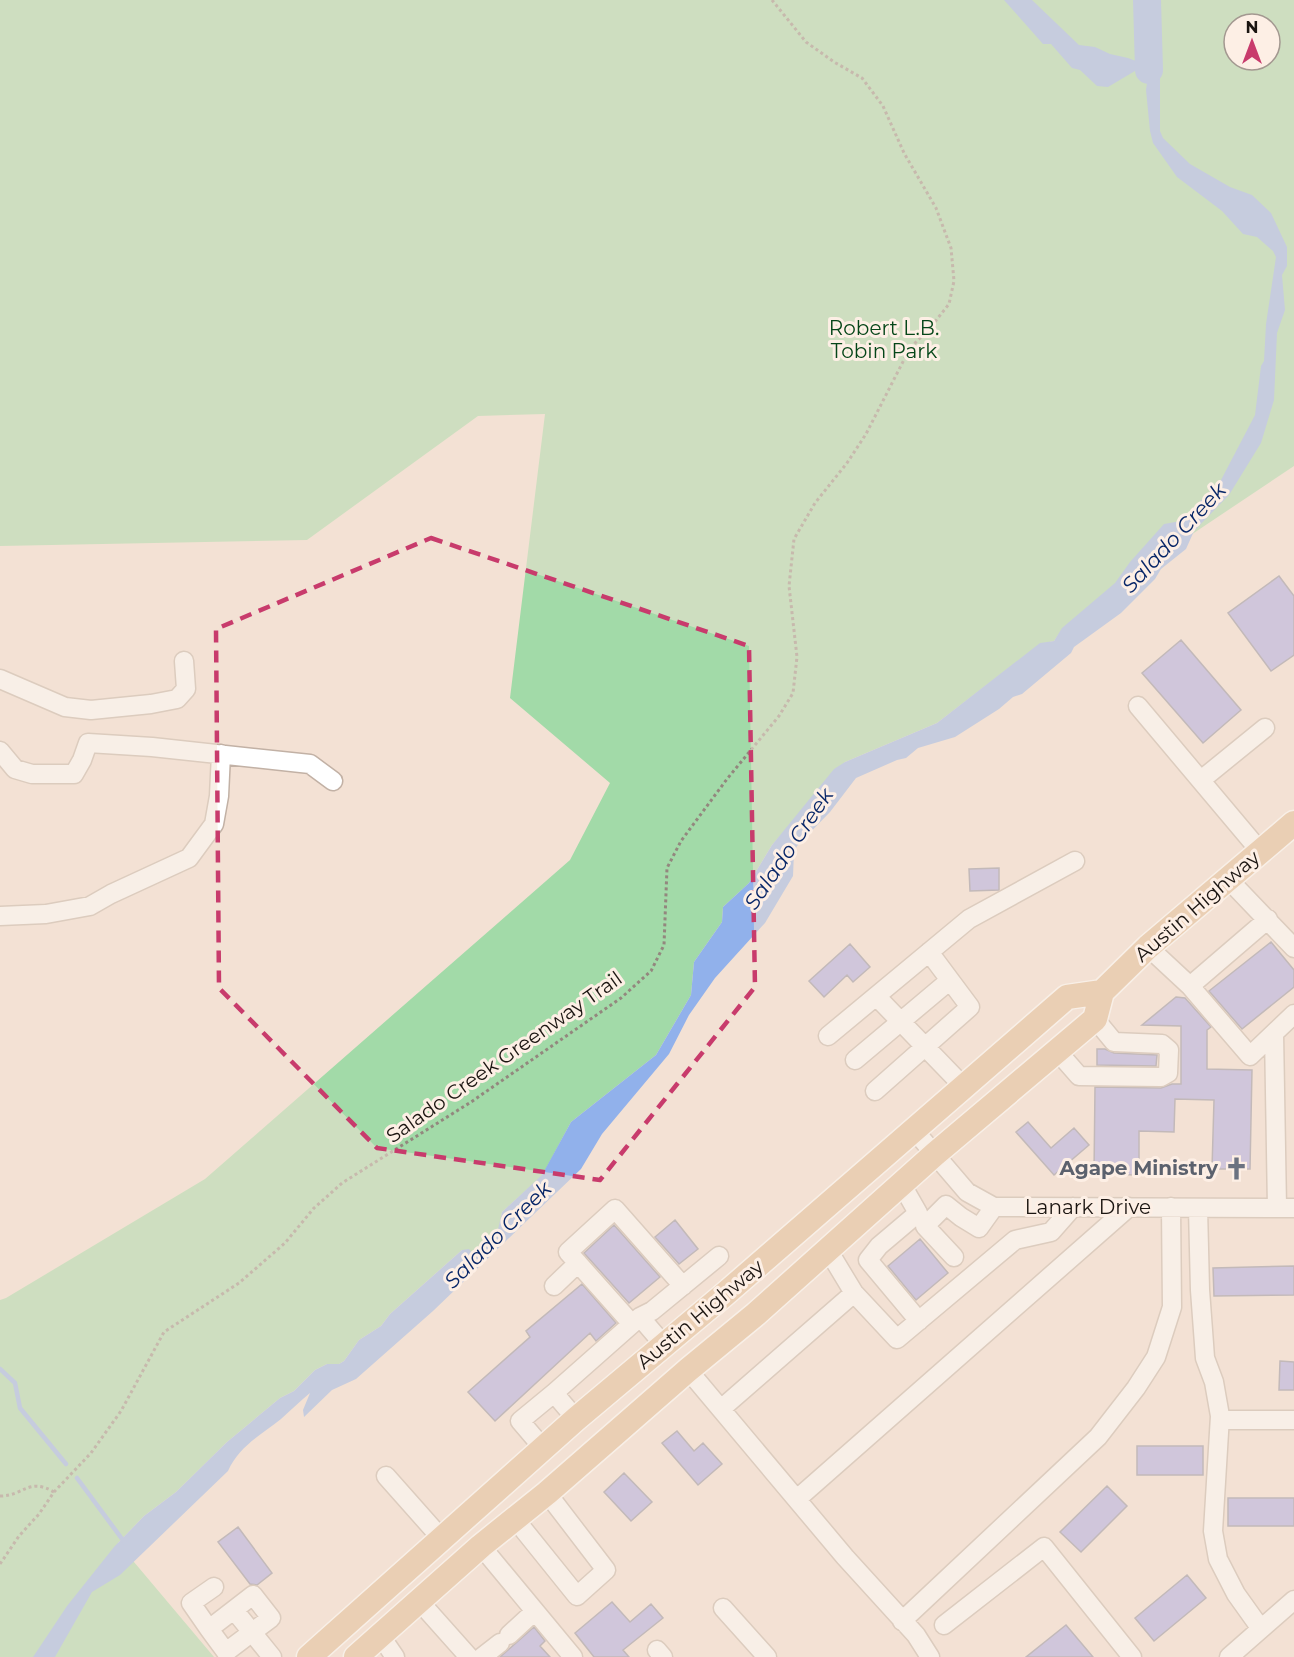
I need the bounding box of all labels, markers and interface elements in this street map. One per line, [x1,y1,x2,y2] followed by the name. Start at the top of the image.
[1222,12,1282,72] north arrow
[1246,18,1258,37] text: N
[829,316,939,363] park label: Robert L.B. Tobin Park
[1116,476,1232,598] water label: Salado Creek
[739,782,839,914] water label: Salado Creek
[1130,845,1265,967] street label: Austin Highway
[381,966,627,1148] street label: Salado Creek Greenway Trail
[1223,1155,1249,1181] church icon: Agape Ministry
[1059,1156,1219,1180] place label: Agape Ministry
[439,1175,557,1293] water label: Salado Creek
[1025,1195,1151,1219] street label: Lanark Drive
[632,1254,768,1374] street label: Austin Highway

